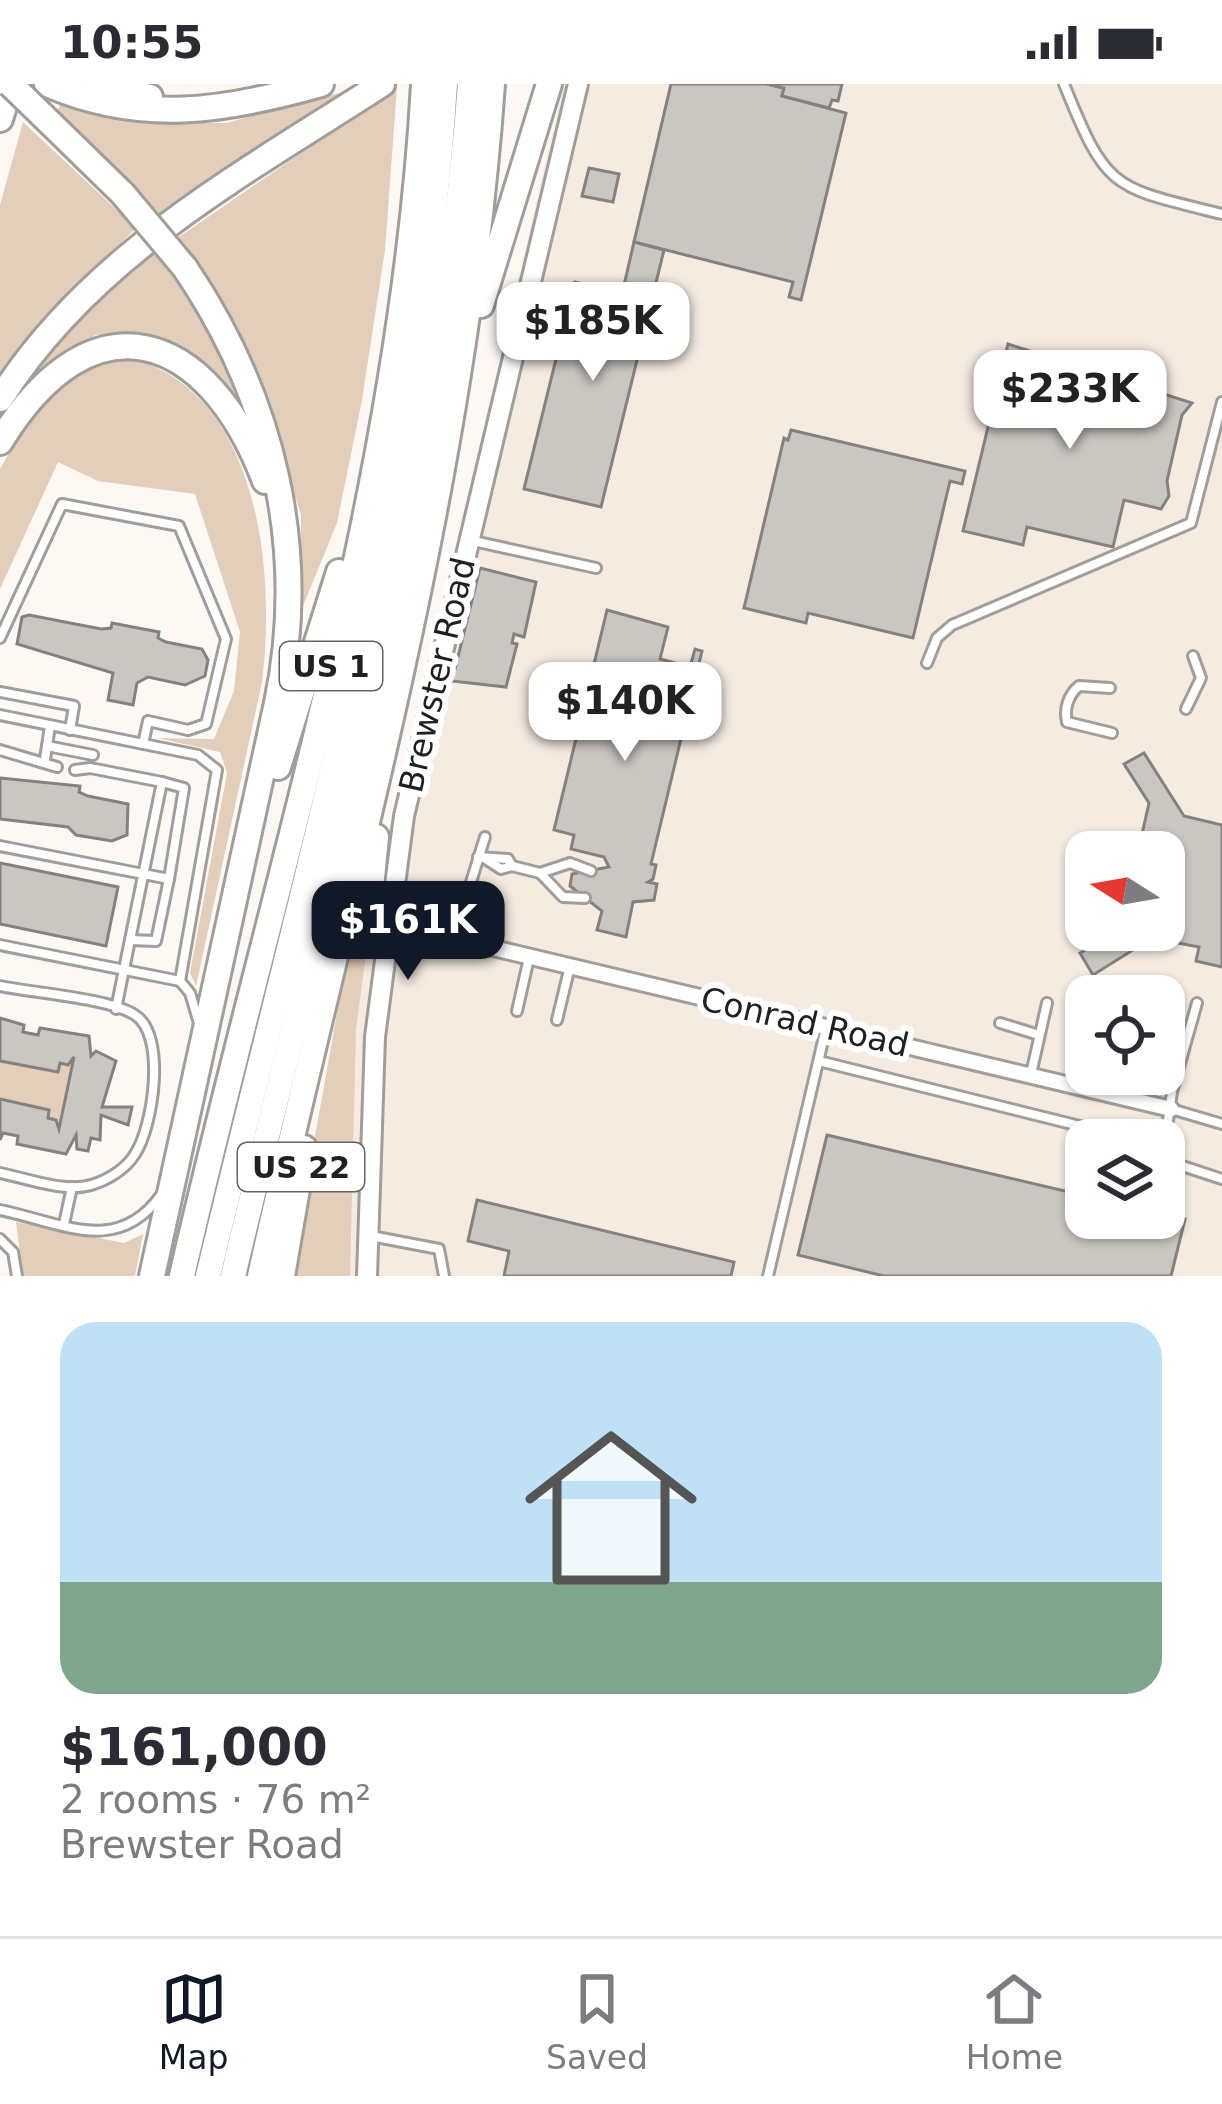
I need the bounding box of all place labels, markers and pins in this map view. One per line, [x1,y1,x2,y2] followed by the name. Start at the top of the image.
[509,282,677,384] pin: $185K
[986,350,1154,452] pin: $233K
[541,662,709,764] pin: $140K
[324,881,492,983] pin: $161K

